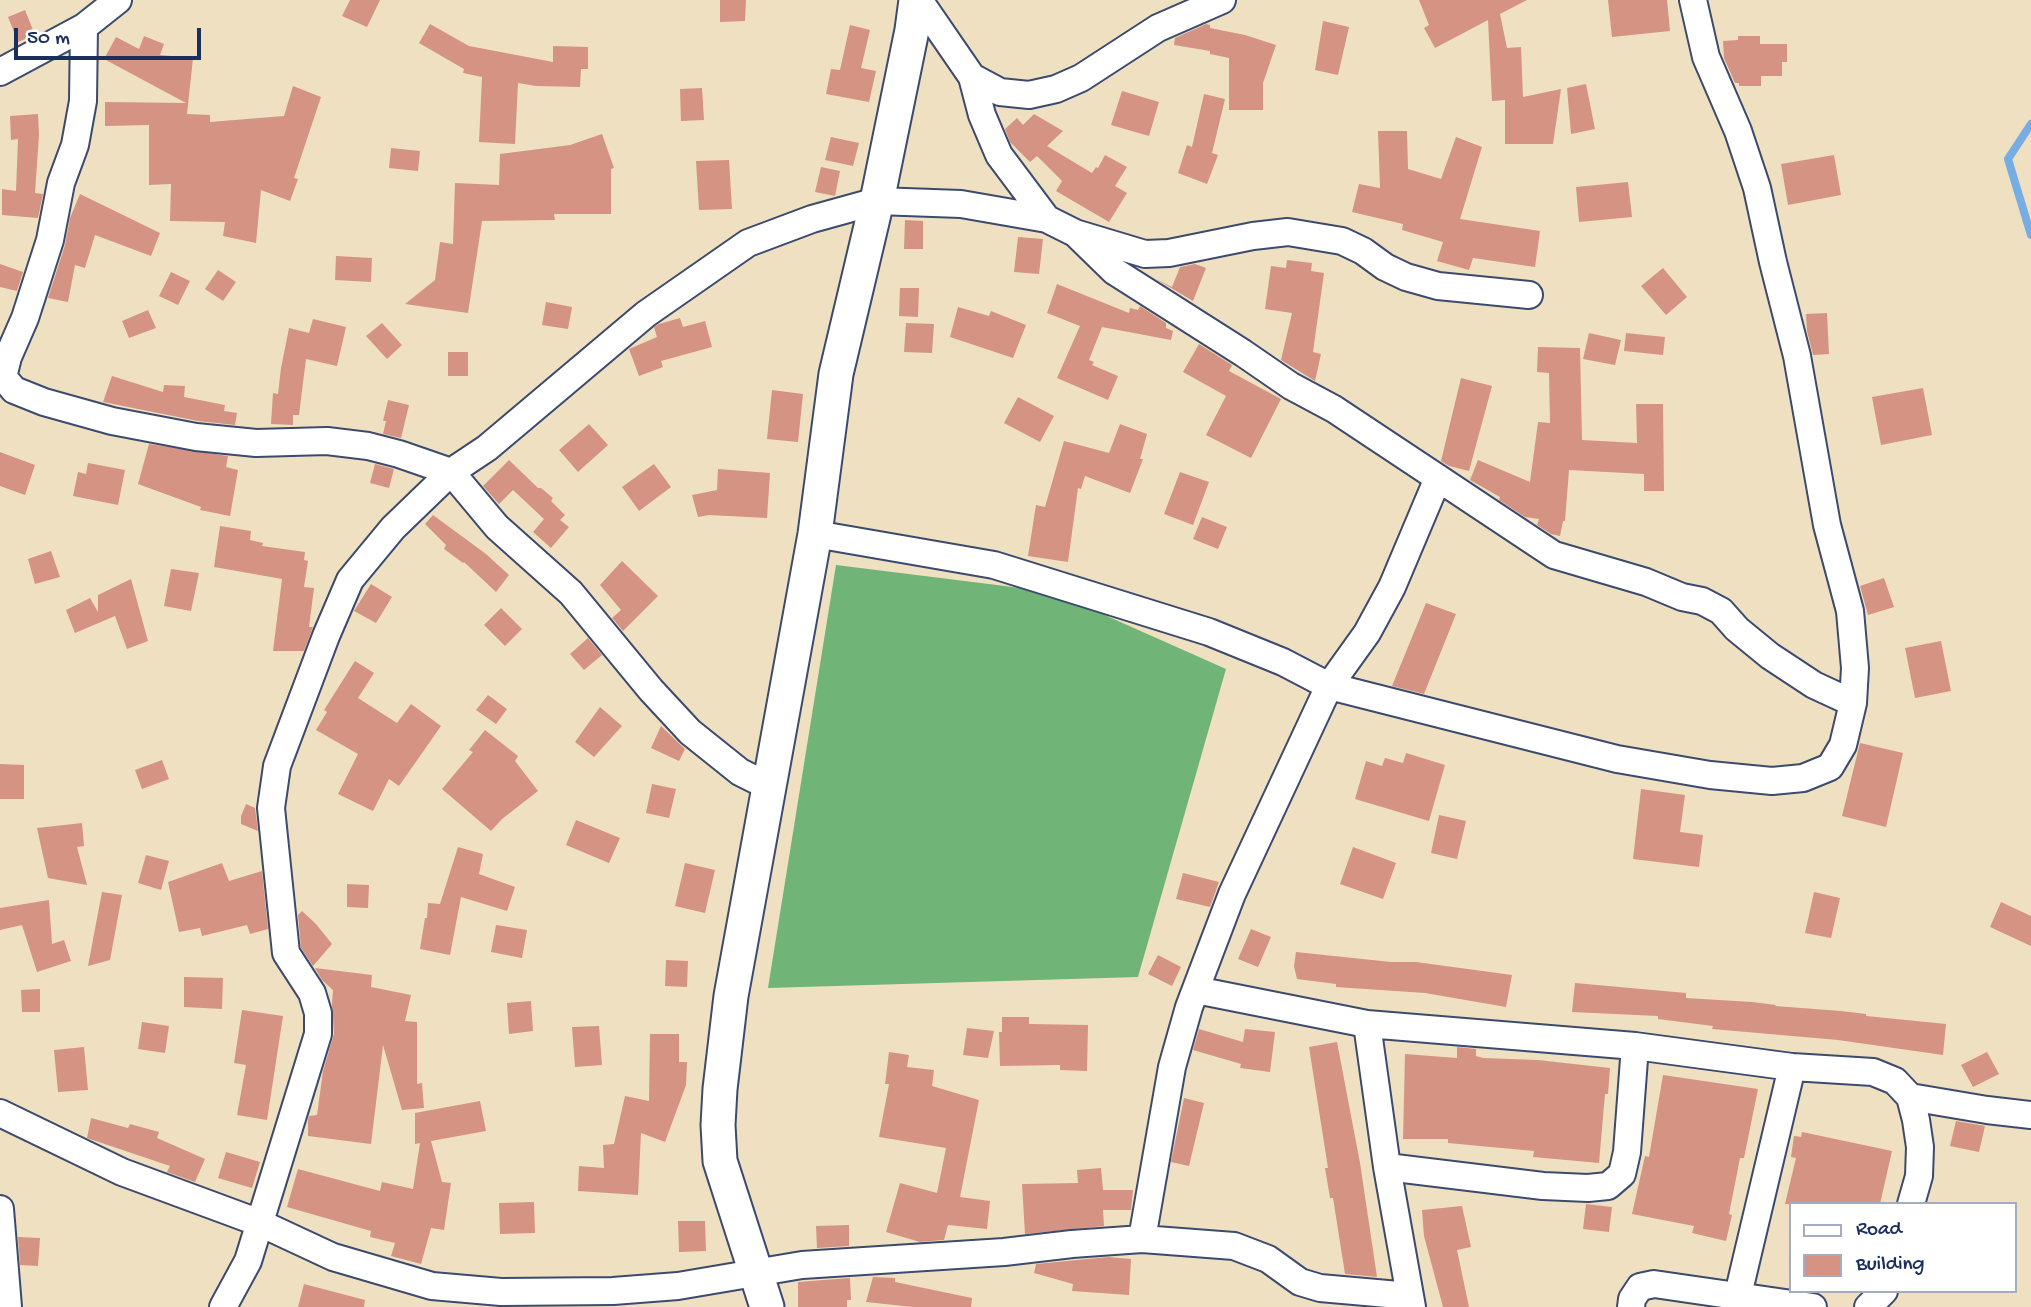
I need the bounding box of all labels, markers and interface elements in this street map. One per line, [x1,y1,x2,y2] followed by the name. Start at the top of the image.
[18,14,205,58] scale bar
[27,27,70,52] text: 50 m
[1790,1202,2017,1293] legend
[1856,1218,1902,1243] text: Road
[1856,1253,1925,1278] text: Building

